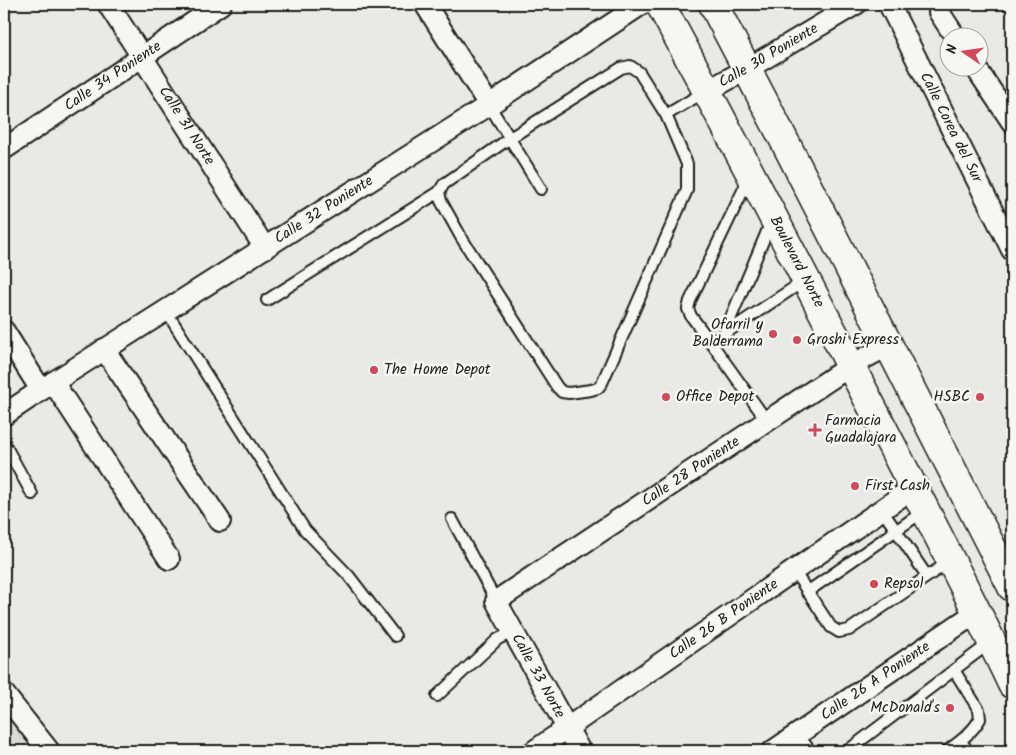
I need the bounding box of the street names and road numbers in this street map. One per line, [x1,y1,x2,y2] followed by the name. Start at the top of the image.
[714,17,823,94] street label: Calle 30 Poniente
[59,35,167,118] street label: Calle 34 Poniente
[913,68,989,188] street label: Calle Corea del Sur
[152,82,221,170] street label: Calle 31 Norte
[270,169,378,251] street label: Calle 32 Poniente
[763,212,831,312] street label: Boulevard Norte
[637,430,745,513] street label: Calle 28 Poniente
[664,573,784,666] street label: Calle 26 B Poniente
[505,629,571,723] street label: Calle 33 Norte
[816,635,935,727] street label: Calle 26 A Poniente

